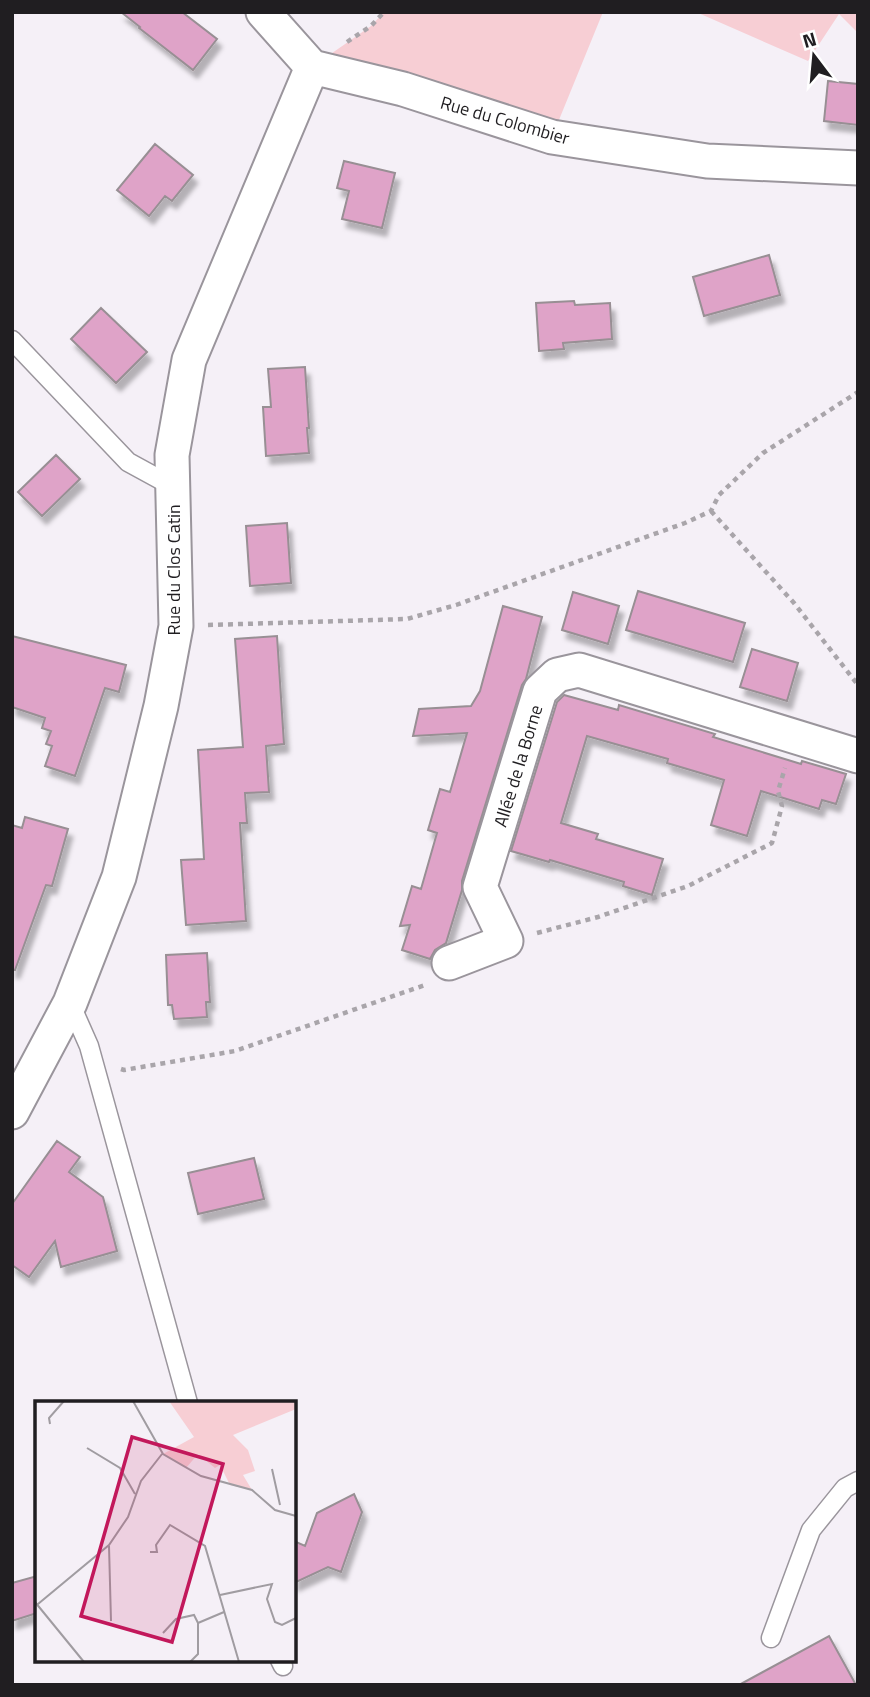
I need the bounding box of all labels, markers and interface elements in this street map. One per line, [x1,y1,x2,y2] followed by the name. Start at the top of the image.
[779,21,849,91] north arrow
[799,23,820,55] text: N
[437,89,573,151] street label: Rue du Colombier
[160,504,187,636] street label: Rue du Clos Catin
[487,702,549,830] street label: Allée de la Borne
[35,1401,296,1662] inset map

